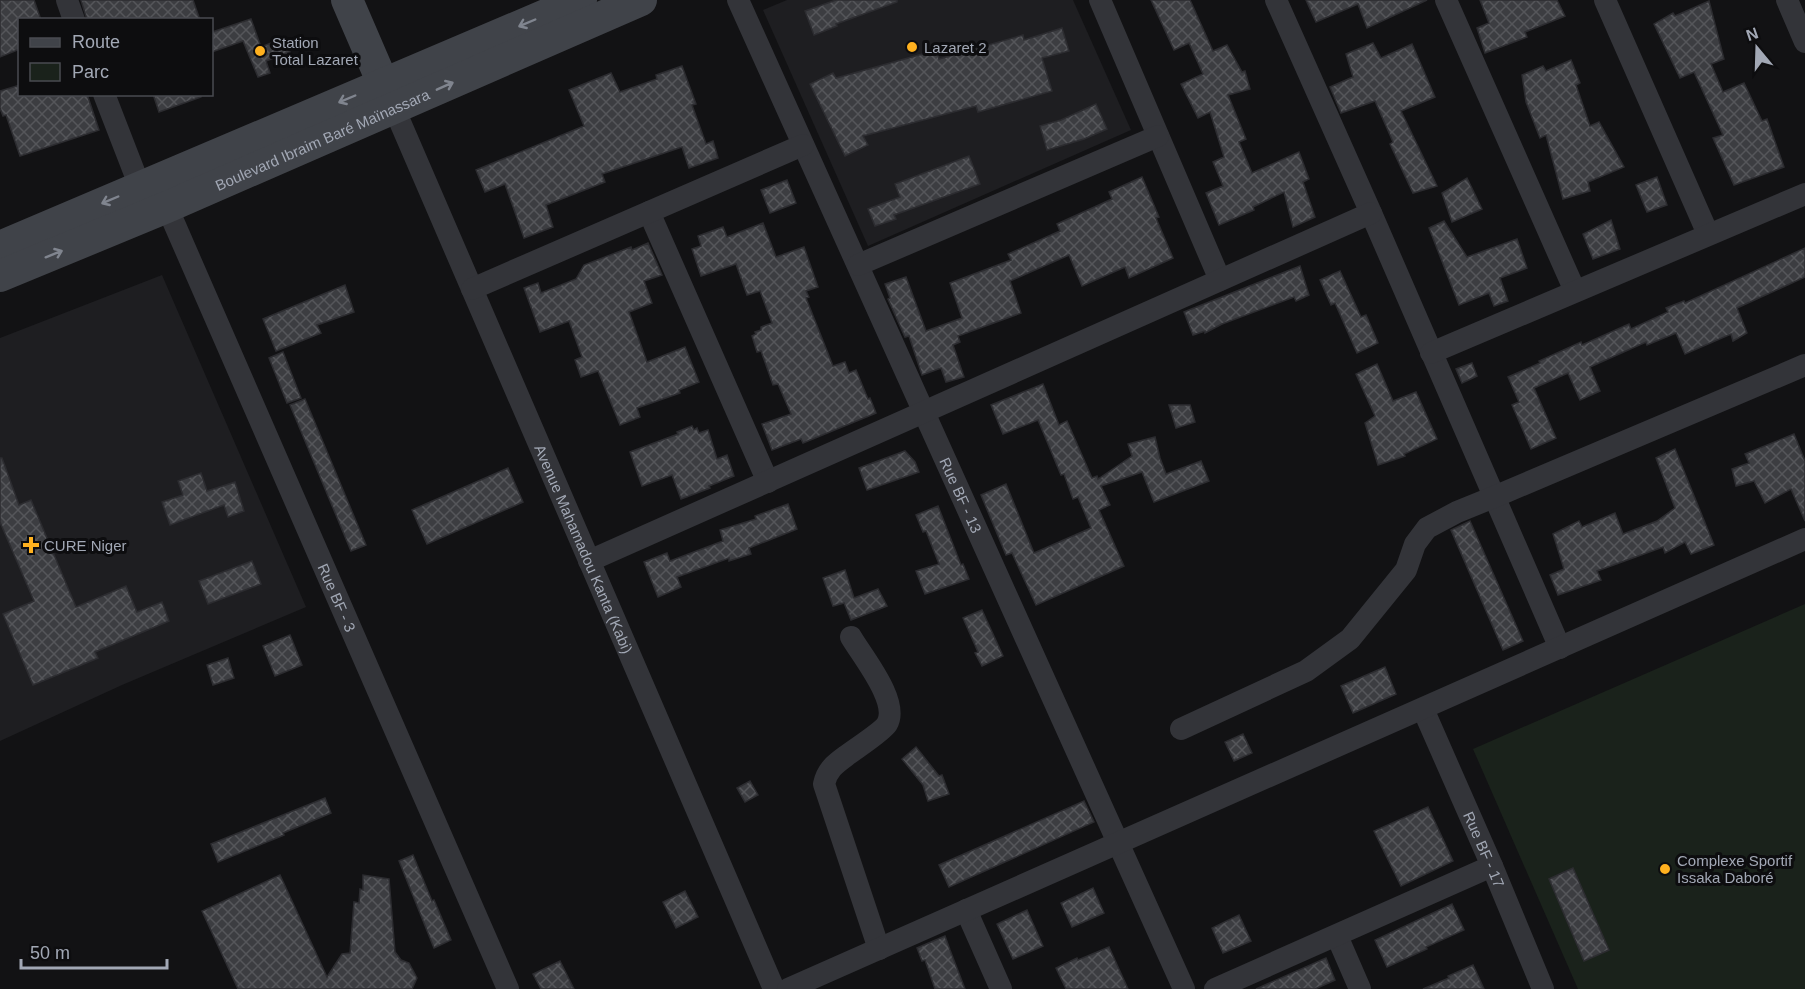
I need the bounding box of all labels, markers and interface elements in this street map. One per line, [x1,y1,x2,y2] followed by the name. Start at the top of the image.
[18,18,213,96] legend
[518,18,536,29] one-way arrow
[1727,18,1787,78] north arrow
[1744,24,1761,44] text: N
[72,32,120,52] text: Route
[272,34,359,68] place label: Station Total Lazaret
[924,39,987,56] place label: Lazaret 2
[905,40,919,54] marker: Lazaret 2
[253,44,267,58] marker: Station Total Lazaret
[72,62,109,82] text: Parc
[436,79,454,91] one-way arrow
[213,85,432,193] street label: Boulevard Ibraim Baré Maïnassara
[339,94,357,105] one-way arrow
[101,195,120,206] one-way arrow
[44,248,63,259] one-way arrow
[532,442,637,656] street label: Avenue Mahamadou Kanta (Kabi)
[937,455,986,535] street label: Rue BF - 13
[22,536,40,554] marker: CURE Niger
[44,537,127,554] place label: CURE Niger
[315,561,360,634] street label: Rue BF - 3
[1460,809,1508,890] street label: Rue BF - 17
[1677,852,1793,886] place label: Complexe Sportif Issaka Daboré
[1658,862,1672,876] marker: Complexe Sportif Issaka Daboré
[21,932,166,970] scale bar
[30,943,70,963] text: 50 m

